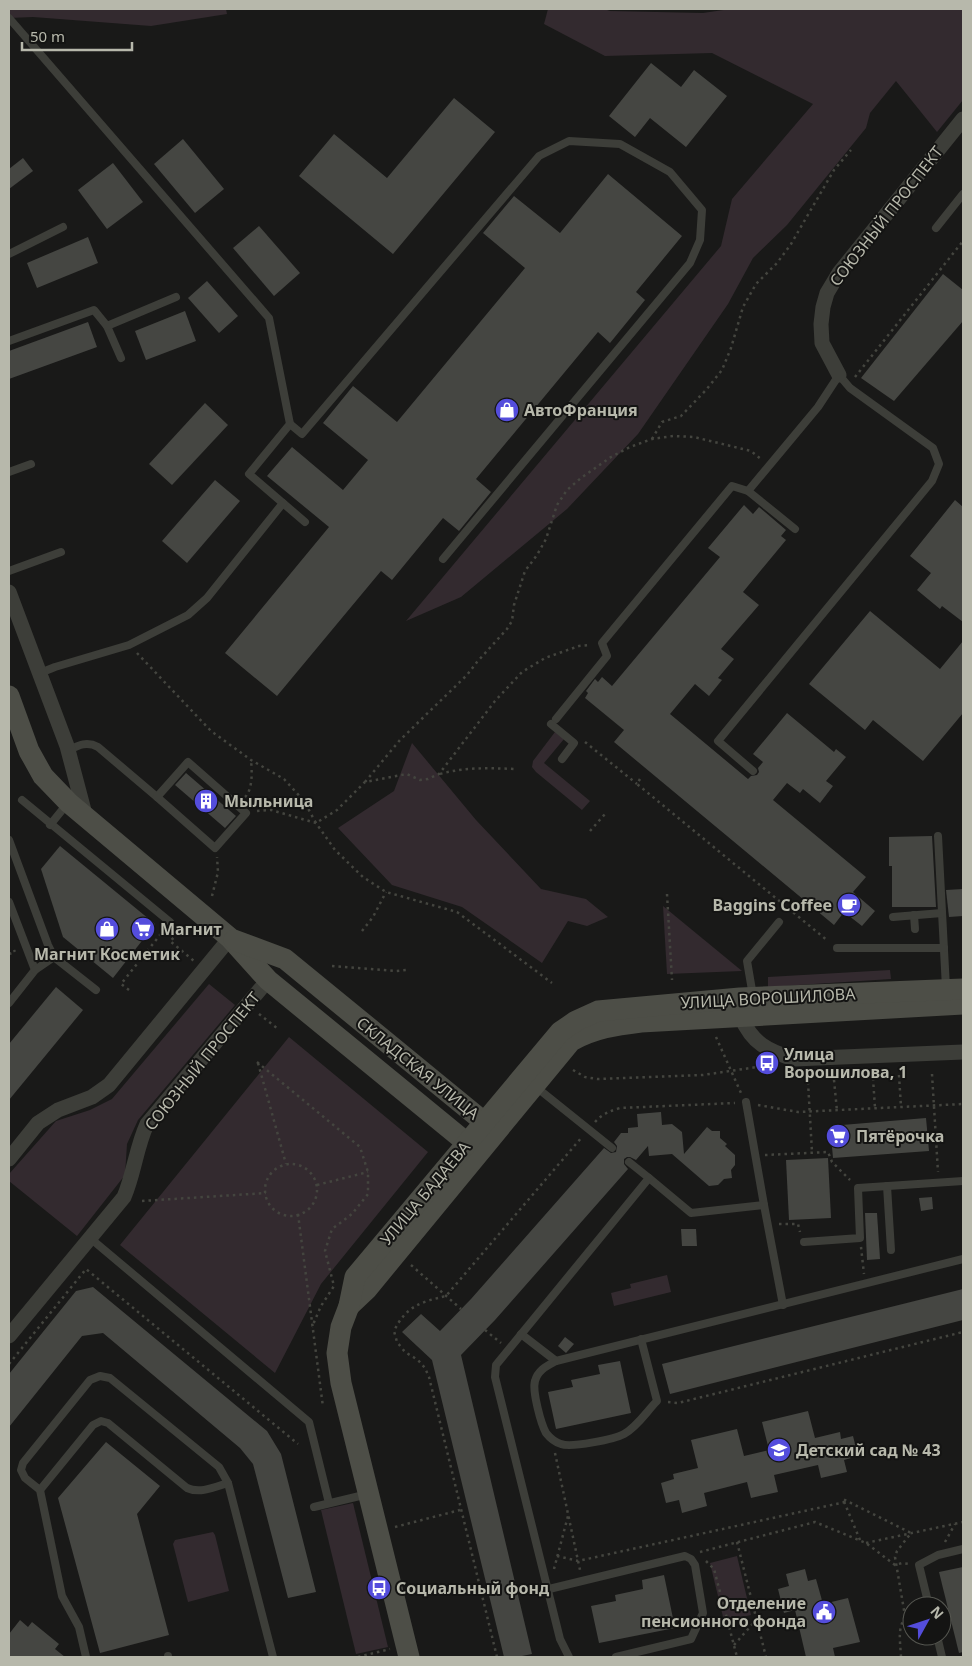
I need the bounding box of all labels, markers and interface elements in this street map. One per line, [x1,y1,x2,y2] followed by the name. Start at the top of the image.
[22,20,132,52] scale bar
[30,26,65,46] text: 50 m
[824,141,948,291] street label: СОЮЗНЫЙ ПРОСПЕКТ
[494,397,520,423] shop icon: АвтоФранция
[524,399,638,421] place label: АвтоФранция
[193,788,219,814] building icon: Мыльница
[224,790,313,812] place label: Мыльница
[836,892,862,918] cafe icon: Baggins Coffee
[712,894,832,916] place label: Baggins Coffee
[94,916,120,942] shop icon: Магнит Косметик
[130,916,156,942] supermarket icon: Магнит
[160,918,222,940] place label: Магнит
[34,943,180,965] place label: Магнит Косметик
[680,982,857,1014] street label: УЛИЦА ВОРОШИЛОВА
[139,987,265,1135] street label: СОЮЗНЫЙ ПРОСПЕКТ
[352,1012,485,1125] street label: СКЛАДСКАЯ УЛИЦА
[784,1043,908,1083] place label: Улица Ворошилова, 1
[754,1050,780,1076] bus stop icon: Улица Ворошилова, 1
[825,1123,851,1149] supermarket icon: Пятёрочка
[856,1125,944,1147] place label: Пятёрочка
[375,1136,475,1250] street label: УЛИЦА БАДАЕВА
[766,1437,792,1463] school or university icon: Детский сад № 43
[796,1439,941,1461] place label: Детский сад № 43
[366,1575,392,1601] bus stop icon: Социальный фонд
[396,1577,550,1599] place label: Социальный фонд
[641,1592,806,1632] place label: Отделение пенсионного фонда
[902,1596,952,1646] north arrow
[811,1599,837,1625] public building icon: Отделение пенсионного фонда
[926,1602,948,1623] text: N

